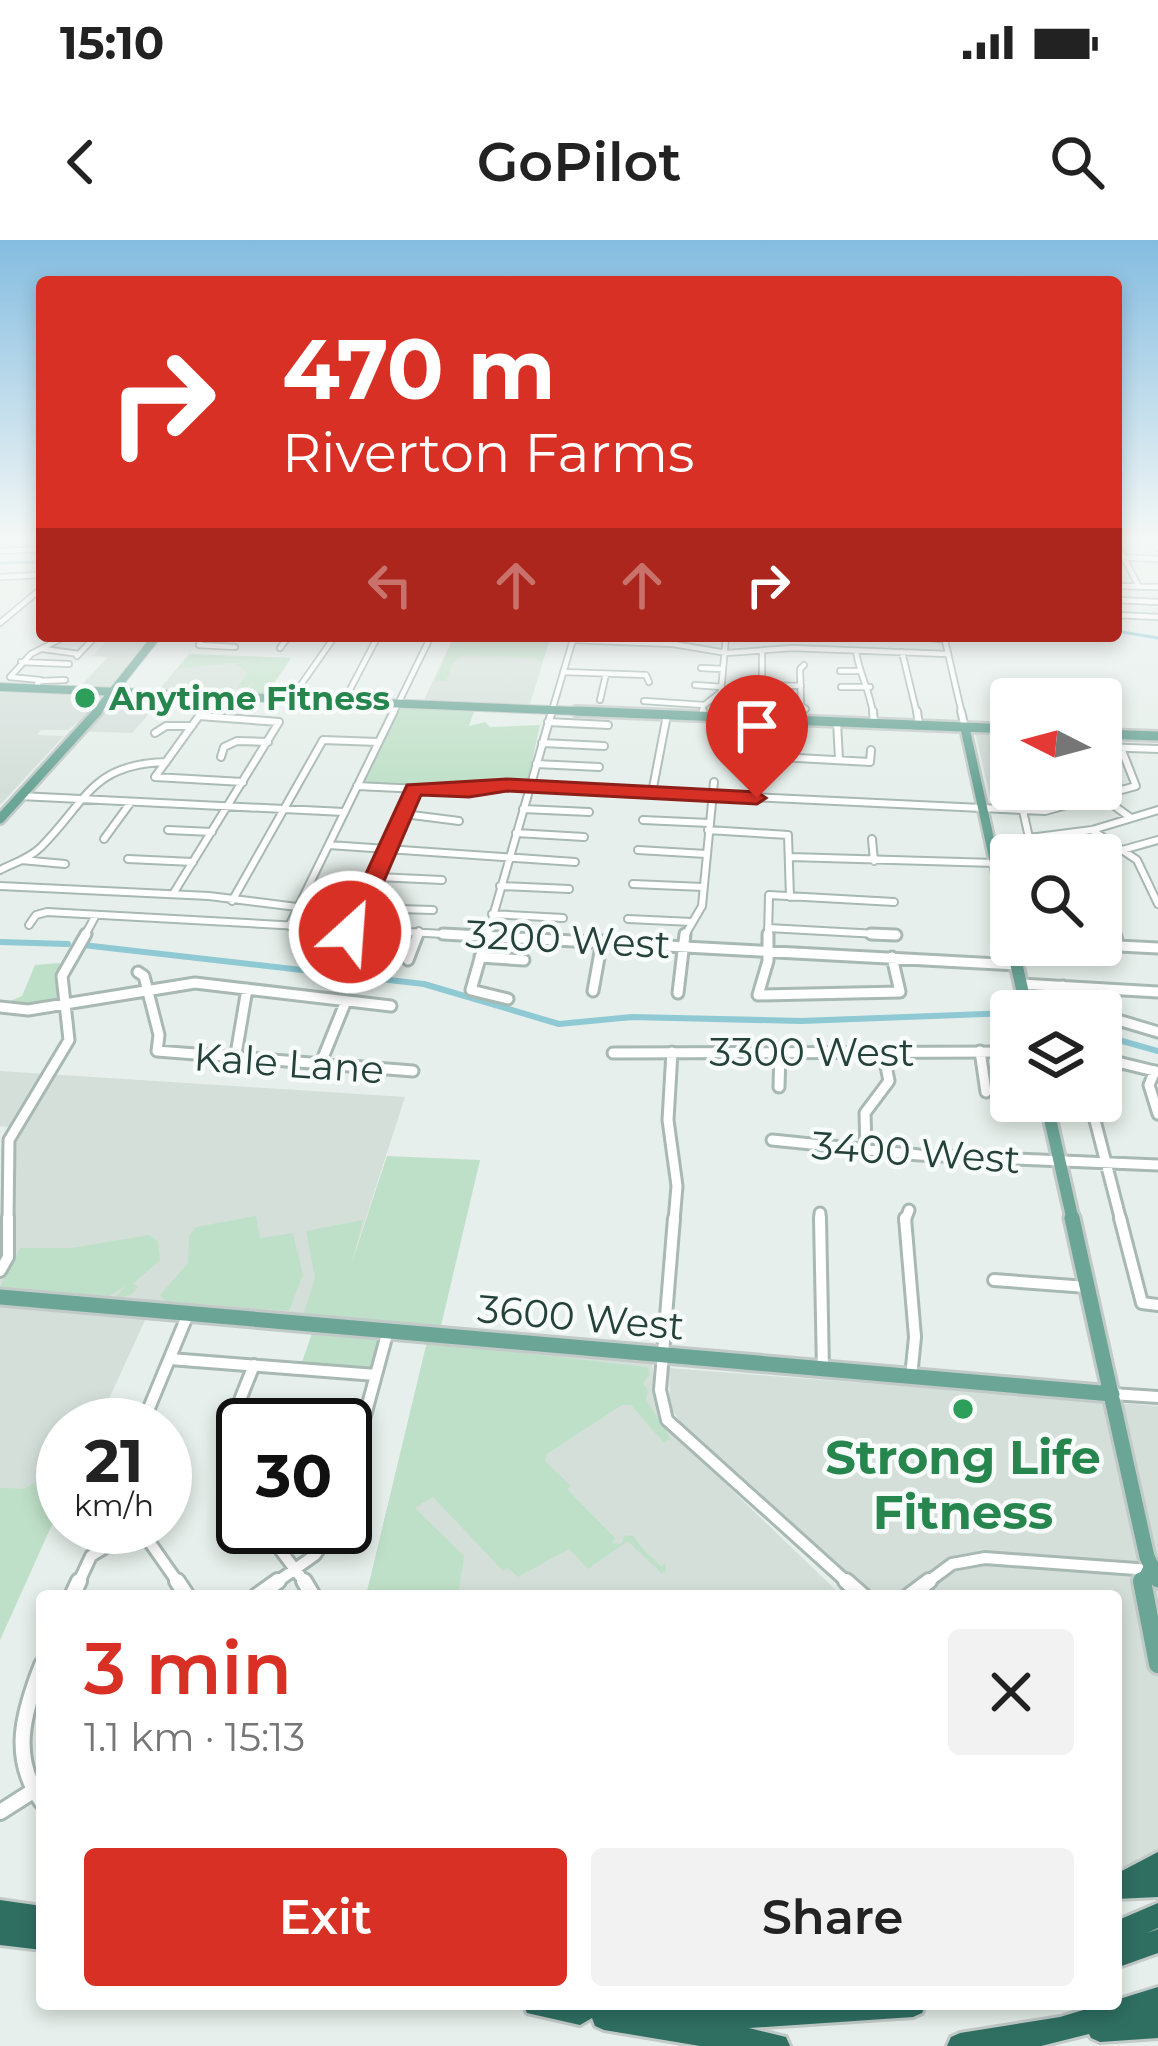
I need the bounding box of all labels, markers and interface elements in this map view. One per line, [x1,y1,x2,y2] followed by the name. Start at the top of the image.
[60,15,164,70] text: 15:10
[48,129,114,195] icon: back
[477,129,681,195] text: GoPilot
[1044,129,1110,195] icon: search
[282,318,556,420] text: 470 m
[84,324,240,480] icon: right
[282,420,694,486] text: Riverton Farms
[357,552,423,618] icon: left
[483,552,549,618] icon: ahead
[609,552,675,618] icon: ahead
[735,552,801,618] icon: right
[706,675,808,798] pin
[108,678,390,718] place label: Anytime Fitness
[990,678,1122,810] north arrow
[990,678,1122,1122] map controls
[72,685,98,711] marker: Anytime Fitness
[724,693,790,759] icon: arrive
[990,834,1122,966] button: search
[287,869,413,995] position arrow
[464,910,672,968] street label: 3200 West
[990,990,1122,1122] button: layers
[709,1028,915,1076] street label: 3300 West
[192,1032,386,1094] street label: Kale Lane
[810,1121,1022,1183] street label: 3400 West
[476,1284,686,1350] street label: 3600 West
[950,1396,976,1422] marker: Strong Life Fitness
[216,1398,372,1554] speed limit sign: 30
[85,1424,143,1497] text: 21
[825,1428,1101,1541] place label: Strong Life Fitness
[74,1487,154,1524] text: km/h
[84,1624,292,1712] text: 3 min
[948,1629,1074,1755] button: close
[84,1713,305,1761] text: 1.1 km · 15:13
[84,1848,567,1986] button: Exit
[591,1848,1074,1986] button: Share

